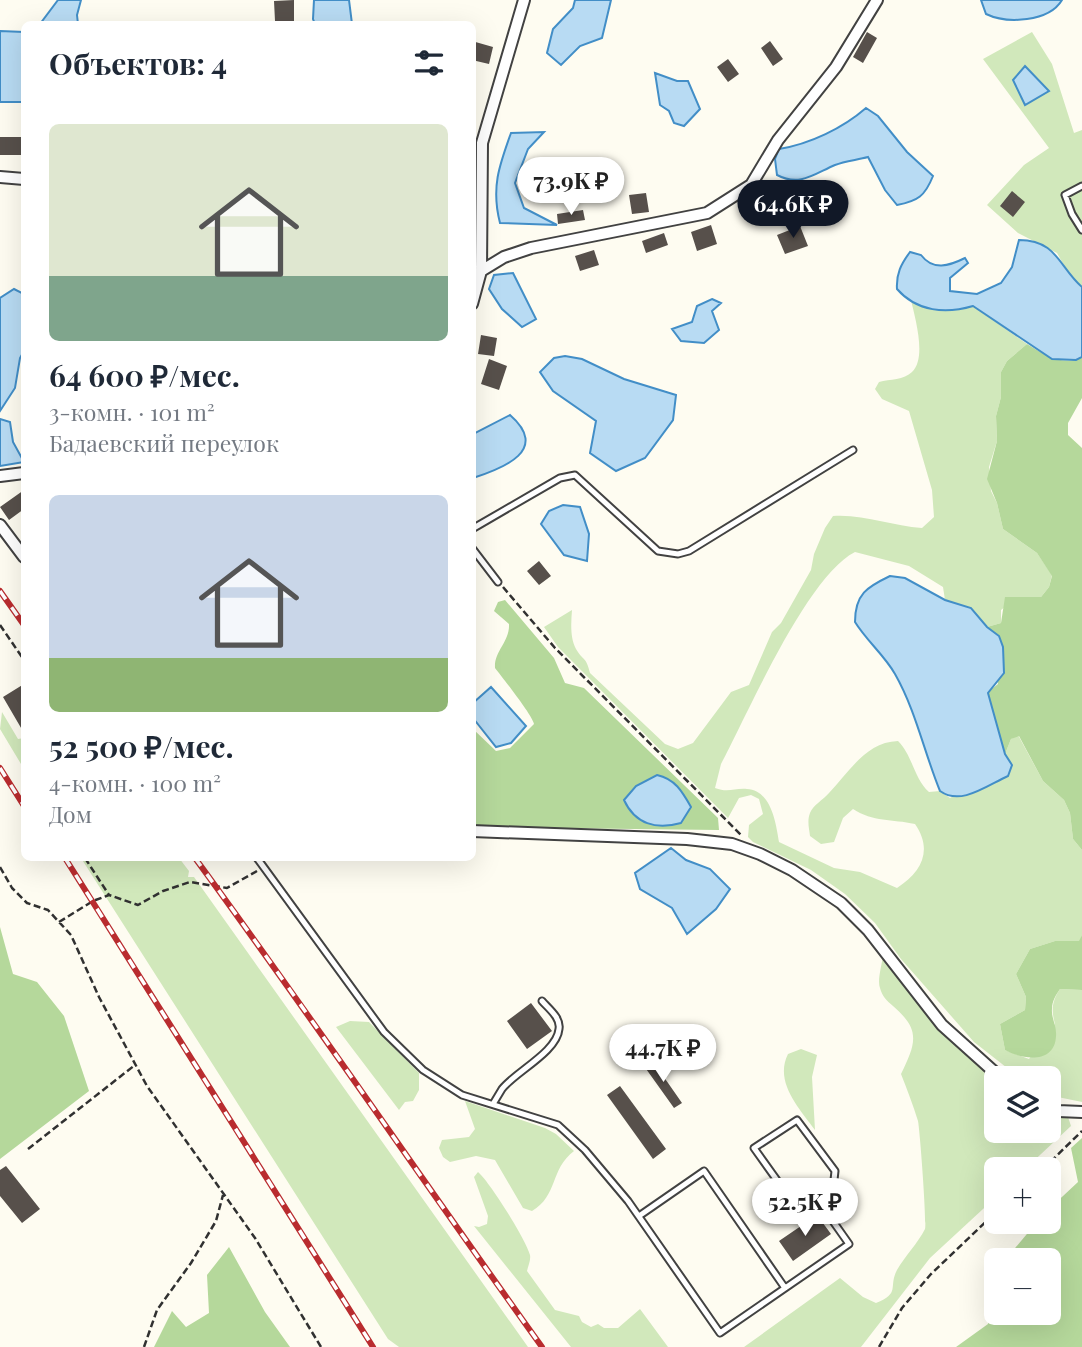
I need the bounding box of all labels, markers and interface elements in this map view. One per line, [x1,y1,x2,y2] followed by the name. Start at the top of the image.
[49,43,227,83] text: Объектов: 4
[410,44,448,82] icon: filters
[506,158,636,217] pin: 73.9K ₽
[533,164,609,195] text: 73.9K ₽
[186,169,312,295] icon: home
[728,180,858,240] pin: 64.6K ₽
[753,187,833,218] text: 64.6K ₽
[49,355,240,395] text: 64 600 ₽/мес.
[49,396,215,427] text: 3-комн. · 101 m²
[49,427,279,458] text: Бадаевский переулок
[186,540,312,666] icon: home
[49,726,234,766] text: 52 500 ₽/мес.
[49,767,221,798] text: 4-комн. · 100 m²
[49,798,92,829] text: Дом
[598,1024,728,1084] pin: 44.7K ₽
[625,1031,701,1062] text: 44.7K ₽
[984,1066,1061,1325] map controls
[984,1066,1061,1143] button: layers
[984,1157,1061,1234] button: +
[740,1178,870,1238] pin: 52.5K ₽
[768,1185,842,1216] text: 52.5K ₽
[984,1248,1061,1325] button: −

